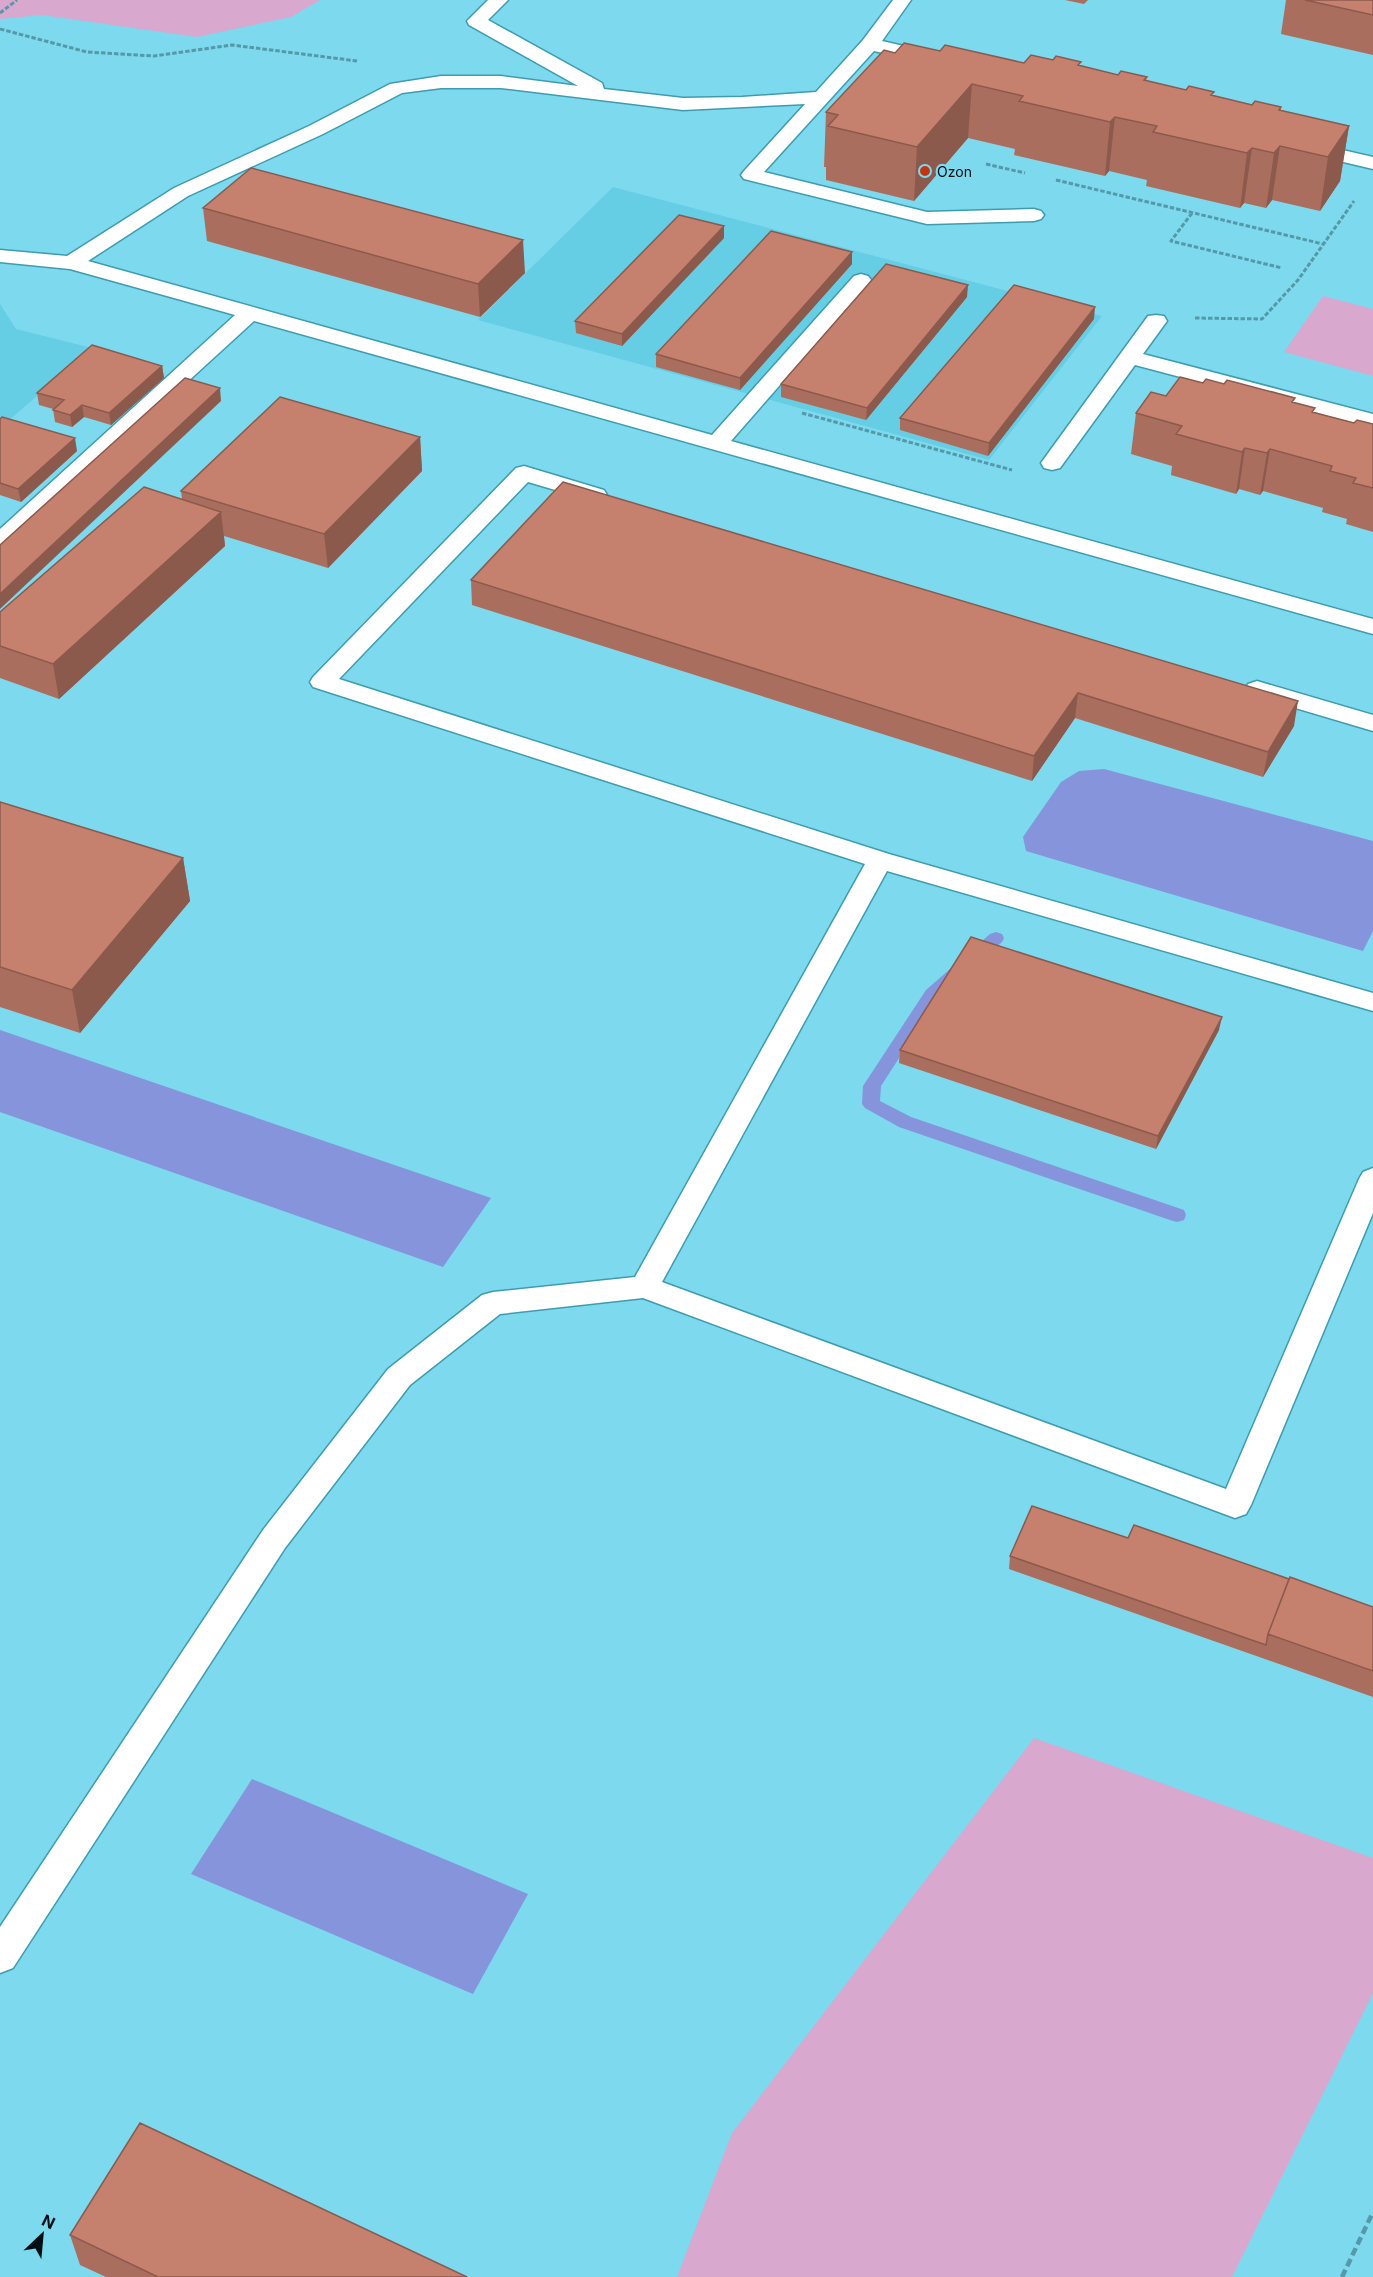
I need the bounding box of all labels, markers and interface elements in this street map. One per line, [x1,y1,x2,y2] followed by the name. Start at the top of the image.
[937,163,972,180] place label: Ozon
[918,164,932,178] marker: Ozon
[12,2205,72,2265] north arrow
[39,2210,58,2233] text: N

